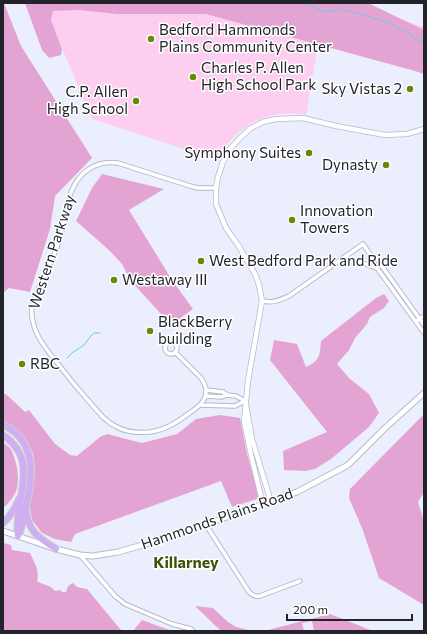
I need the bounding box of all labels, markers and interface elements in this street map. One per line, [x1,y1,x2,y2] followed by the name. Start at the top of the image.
[159,20,332,55] place label: Bedford Hammonds Plains Community Center
[146,34,156,44] marker: Bedford Hammonds Plains Community Center
[201,58,317,93] place label: Charles P. Allen High School Park
[188,72,198,82] marker: Charles P. Allen High School Park
[321,79,402,97] place label: Sky Vistas 2
[47,82,128,117] place label: C.P. Allen High School
[405,84,415,94] marker: Sky Vistas 2
[131,96,141,106] marker: C.P. Allen High School
[184,143,301,161] place label: Symphony Suites
[304,148,314,158] marker: Symphony Suites
[322,155,378,173] place label: Dynasty
[381,160,391,170] marker: Dynasty
[24,192,78,311] street label: Western Parkway
[300,201,373,236] place label: Innovation Towers
[287,215,297,225] marker: Innovation Towers
[209,251,398,269] place label: West Bedford Park and Ride
[196,256,206,266] marker: West Bedford Park and Ride
[122,270,208,288] place label: Westaway III
[109,275,119,285] marker: Westaway III
[158,312,232,347] place label: BlackBerry building
[145,326,155,336] marker: BlackBerry building
[30,354,60,372] place label: RBC
[17,359,27,369] marker: RBC
[138,484,295,553] street label: Hammonds Plains Road
[153,552,219,571] district label: Killarney
[287,596,412,622] scale bar
[293,602,328,616] text: 200 m

